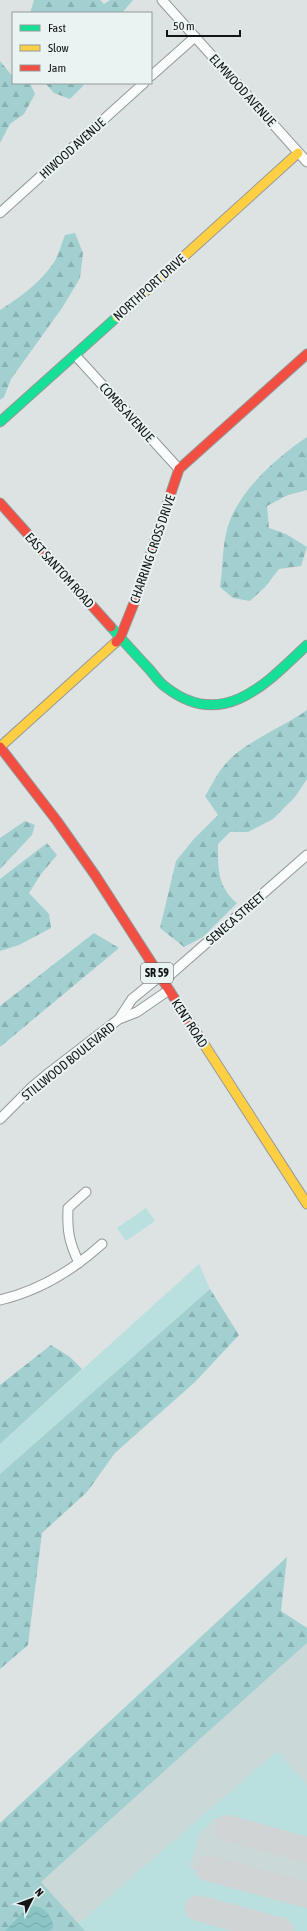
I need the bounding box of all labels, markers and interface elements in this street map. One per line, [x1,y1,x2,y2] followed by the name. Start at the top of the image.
[12,12,152,84] legend
[167,12,240,38] scale bar
[173,19,195,33] text: 50 m
[48,21,66,35] text: Fast
[48,41,69,55] text: Slow
[206,51,279,130] street label: ELMWOOD AVENUE
[48,61,66,75] text: Jam
[36,115,109,182] street label: HIWOOD AVENUE
[110,251,189,324] street label: NORTHPORT DRIVE
[96,380,157,445] street label: COMBS AVENUE
[127,492,178,605] street label: CHARRING CROSS DRIVE
[22,530,97,611] street label: EAST SANTOM ROAD
[203,889,268,948] street label: SENECA STREET
[141,963,173,983] road number: SR 59
[168,996,211,1050] street label: KENT ROAD
[19,1019,118,1104] street label: STILLWOOD BOULEVARD
[12,1879,52,1919] north arrow
[33,1886,46,1899] text: N

